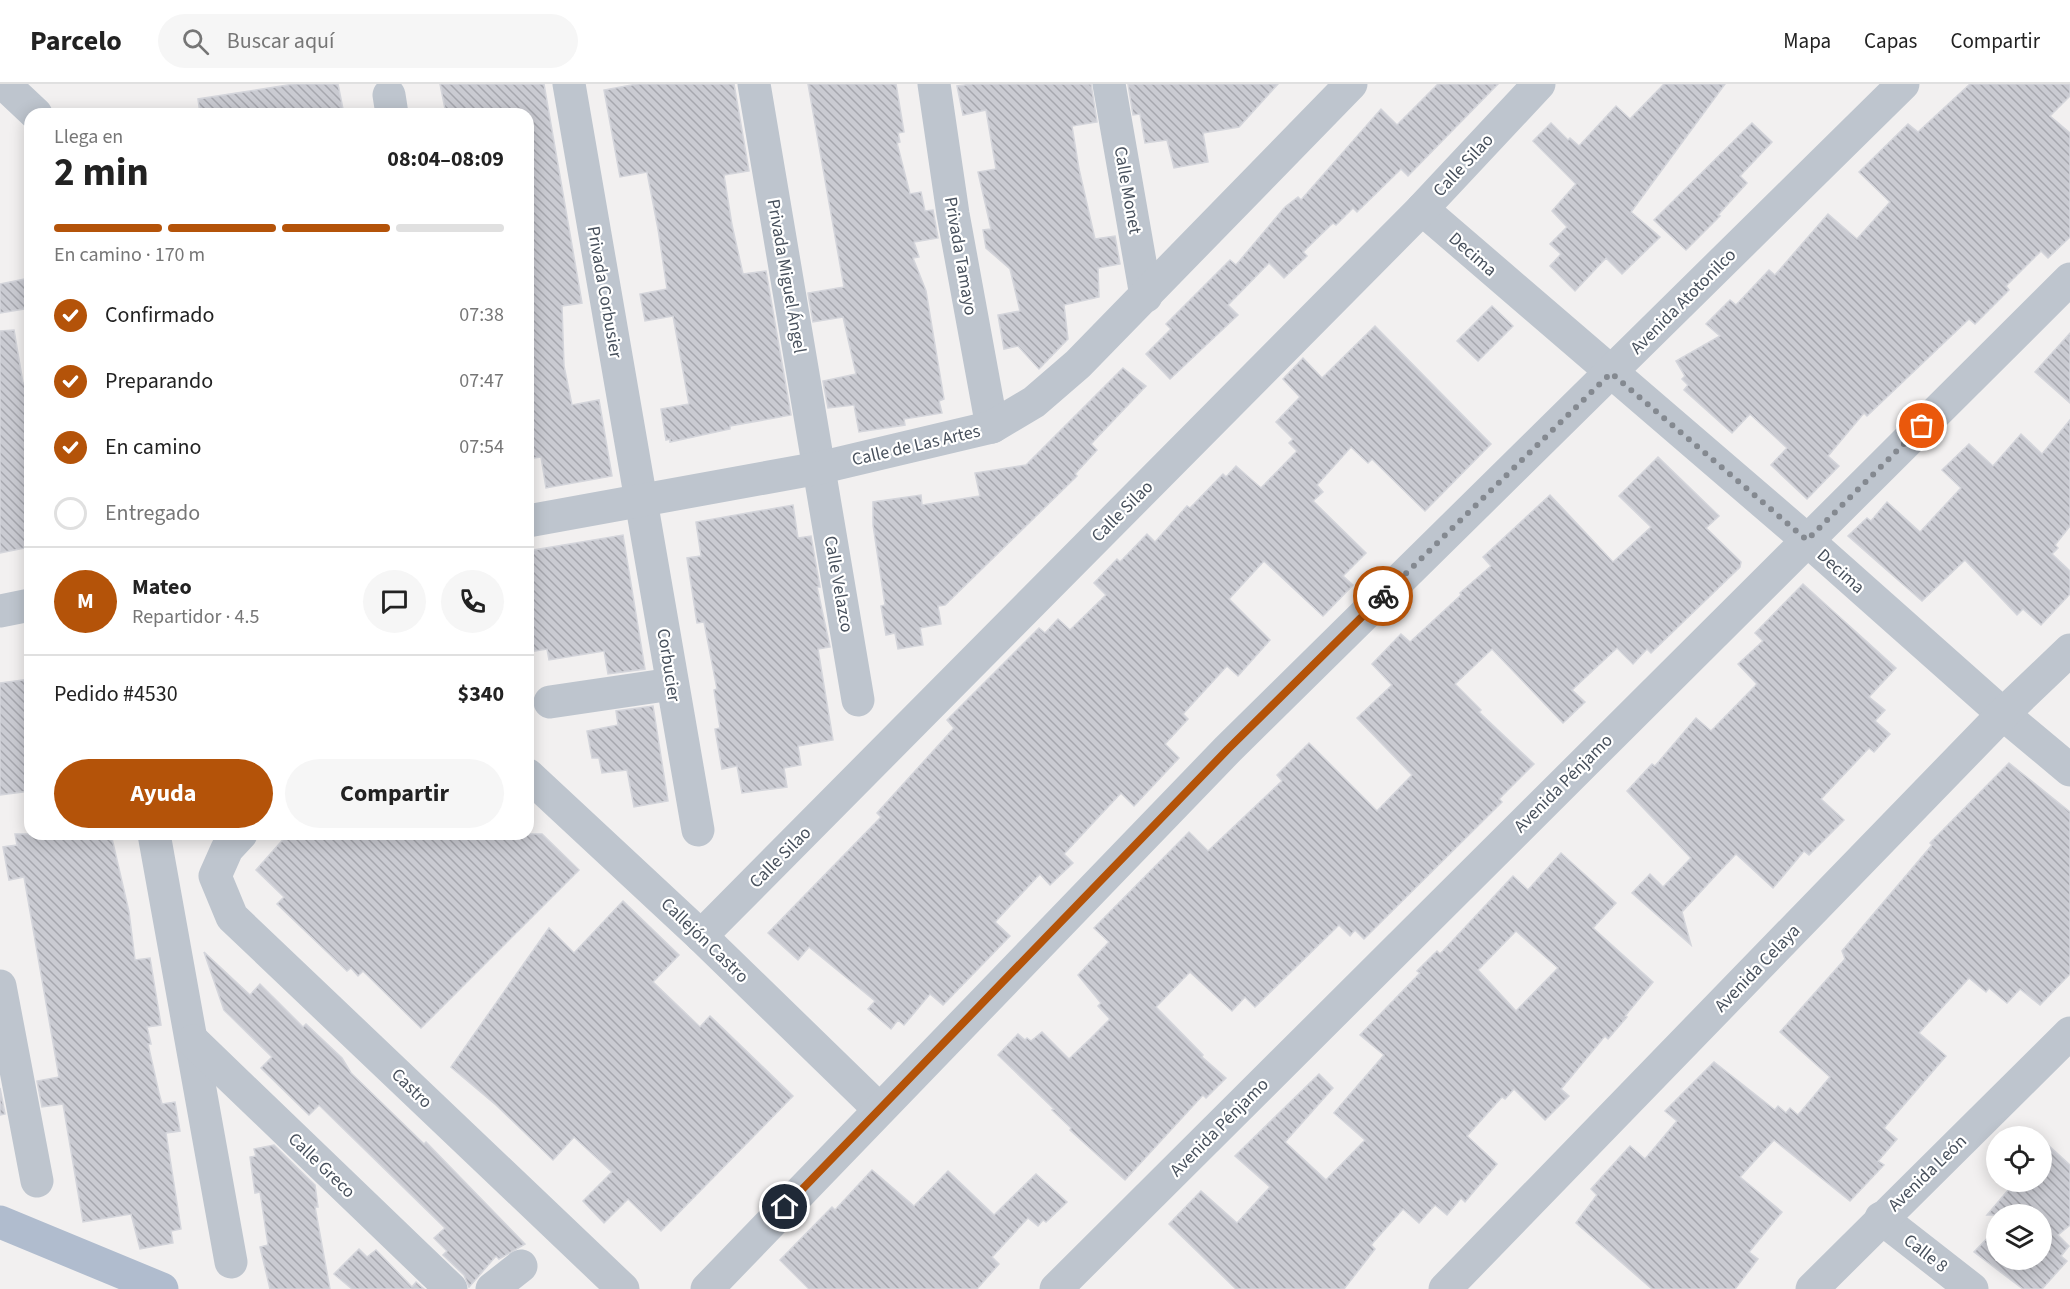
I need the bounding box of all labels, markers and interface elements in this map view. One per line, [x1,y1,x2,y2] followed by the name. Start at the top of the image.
[158,14,578,68] search box
[30,21,122,61] text: Parcelo
[179,25,212,58] icon: search
[227,25,335,57] text: Buscar aquí
[1783,26,1831,56] text: Mapa
[1864,26,1917,56] text: Capas
[1950,26,2040,56] text: Compartir
[54,123,123,151] text: Llega en
[1427,128,1499,203] street label: Calle Silao
[387,143,504,175] text: 08:04–08:09
[1108,144,1148,236] street label: Calle Monet
[54,145,149,201] text: 2 min
[938,195,983,317] street label: Privada Tamayo
[761,197,812,355] street label: Privada Miguel Ángel
[581,224,629,361] street label: Privada Corbusier
[1443,226,1502,282] street label: Decima
[54,241,205,269] text: En camino · 170 m
[1625,243,1742,360] street label: Avenida Atotonilco
[54,299,87,332] icon: check
[105,299,214,331] text: Confirmado
[459,301,504,329] text: 07:38
[54,365,87,398] icon: check
[105,365,213,397] text: Preparando
[459,367,504,395] text: 07:47
[1896,400,1947,451] pin
[1905,409,1938,442] icon: bag
[850,419,983,472] street label: Calle de Las Artes
[54,431,87,464] icon: check
[105,431,202,463] text: En camino
[459,433,504,461] text: 07:54
[1086,475,1159,548] street label: Calle Silao
[105,497,200,529] text: Entregado
[818,534,859,634] street label: Calle Velazco
[1811,543,1870,600] street label: Decima
[1353,566,1413,626] courier
[363,570,426,633] button: chat
[441,570,504,633] button: phone
[132,571,192,603] text: Mateo
[1367,580,1400,613] icon: bike
[77,585,94,617] text: M
[132,603,259,631] text: Repartidor · 4.5
[650,627,687,704] street label: Corbucier
[54,678,178,710] text: Pedido #4530
[458,678,504,710] text: $340
[1508,728,1618,838] street label: Avenida Pénjamo
[54,759,273,828] button: Ayuda
[285,759,504,828] button: Compartir
[744,821,817,894] street label: Calle Silao
[655,892,754,989] street label: Callejón Castro
[1709,919,1806,1018] street label: Avenida Celaya
[386,1063,438,1114] street label: Castro
[1164,1072,1274,1182] street label: Avenida Pénjamo
[1986,1126,2052,1270] map controls
[1986,1126,2052,1192] button: locate
[282,1127,361,1204] street label: Calle Greco
[1882,1129,1972,1217] street label: Avenida León
[759,1181,810,1232] pin
[768,1190,801,1223] icon: home
[1986,1204,2052,1270] button: layers
[1898,1228,1953,1279] street label: Calle 8

